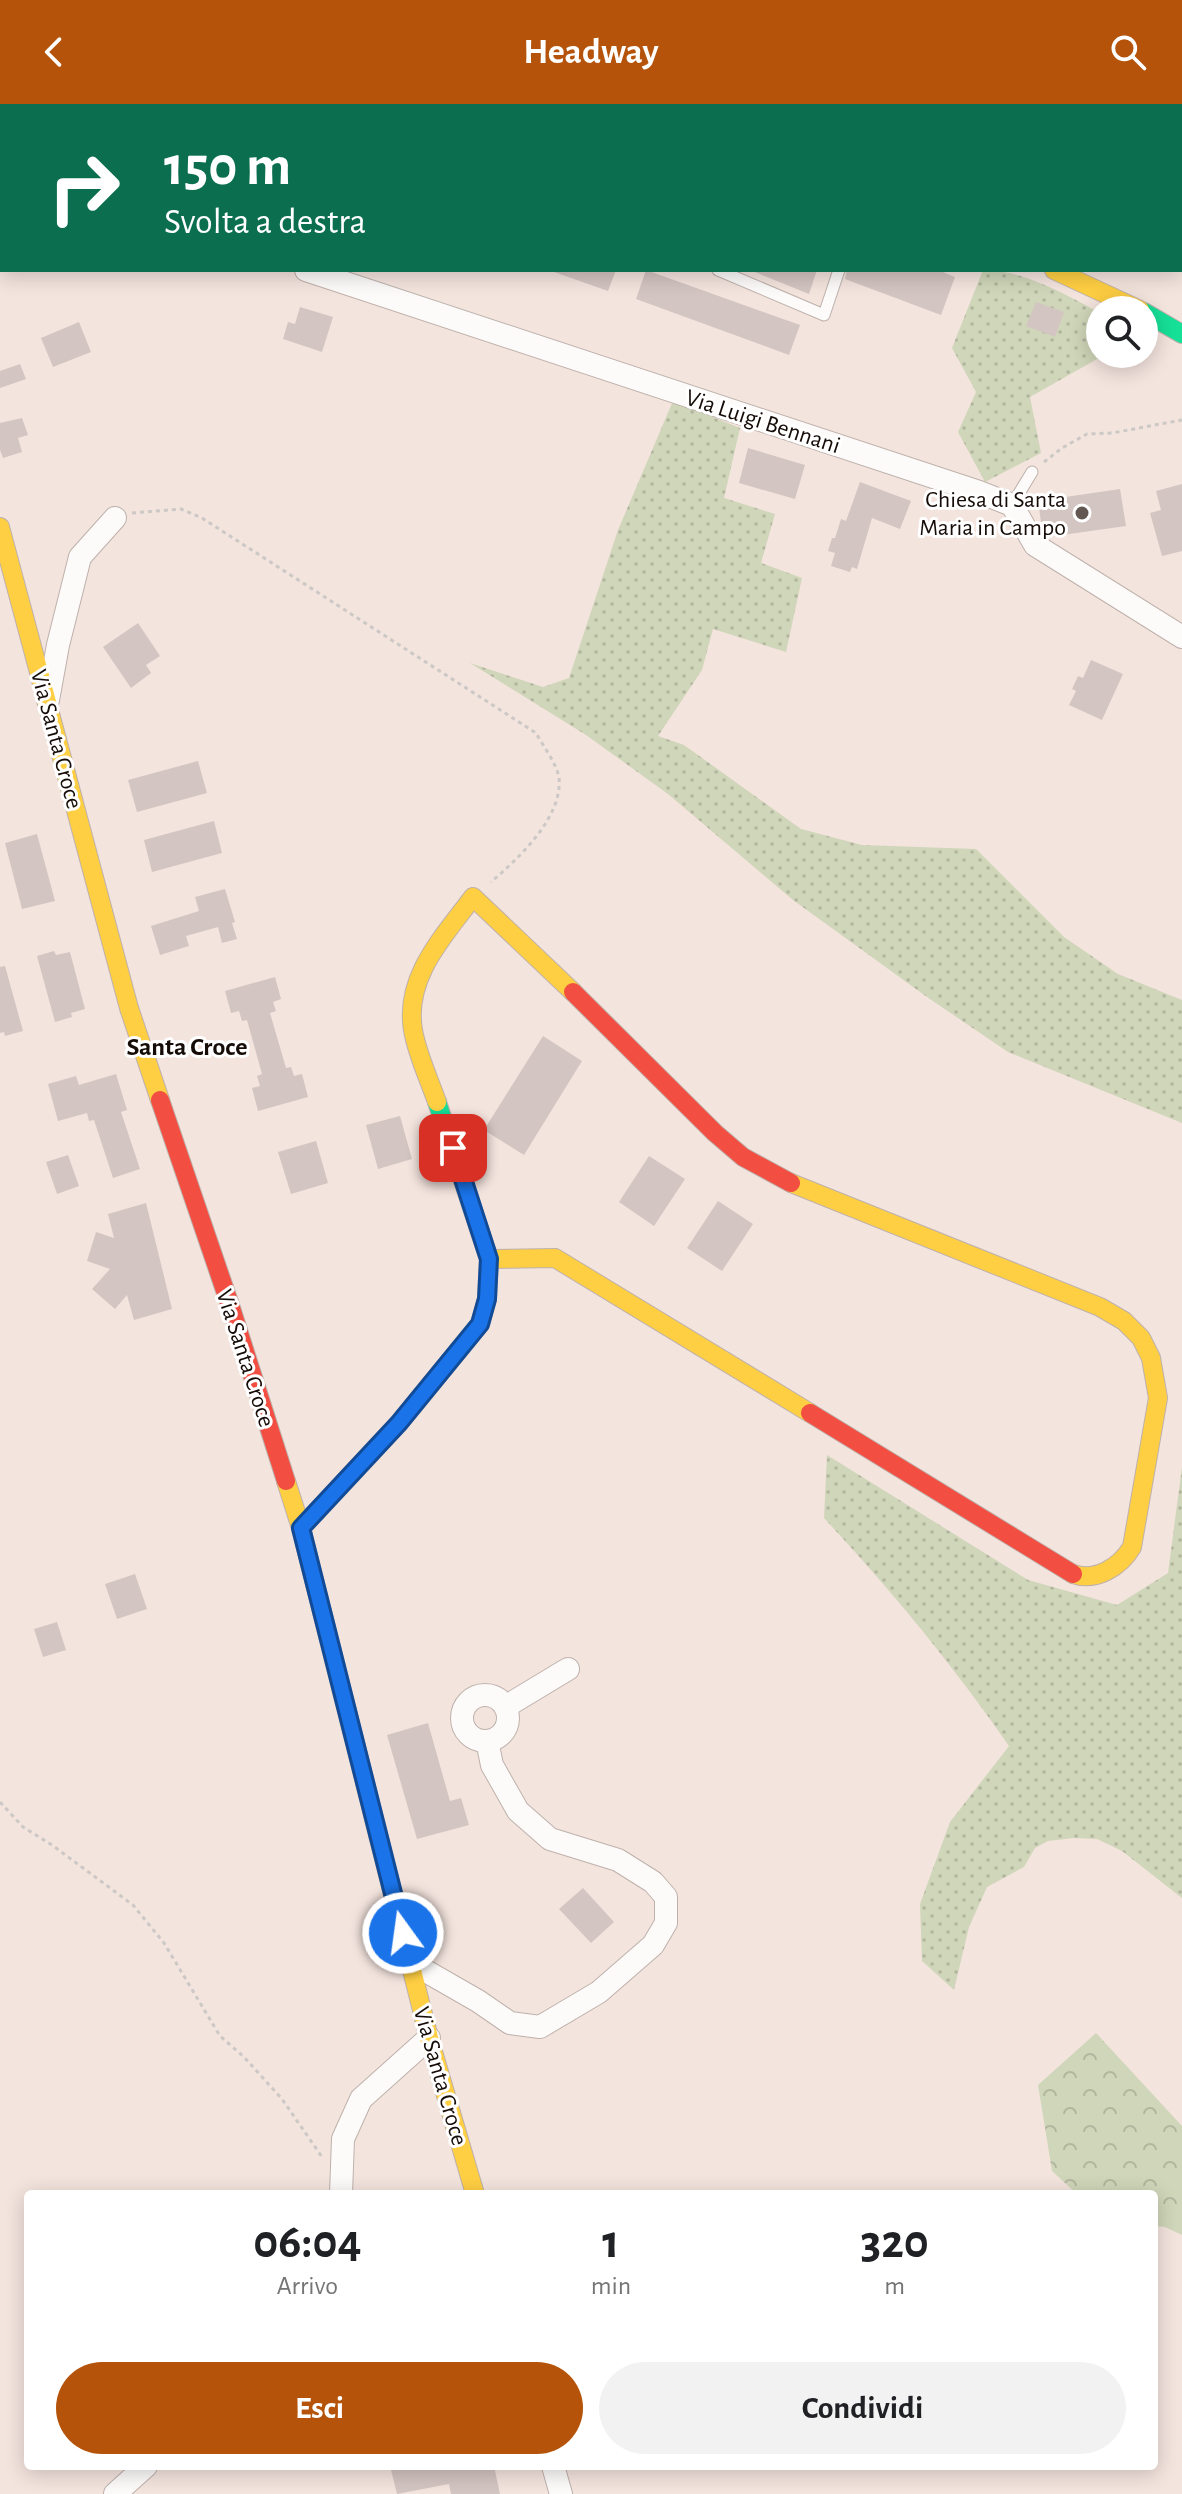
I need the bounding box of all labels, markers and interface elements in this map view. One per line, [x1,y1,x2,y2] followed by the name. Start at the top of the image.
[32,30,76,74] icon: back
[1106,30,1150,74] icon: search
[523,34,659,70] text: Headway
[32,136,136,240] icon: right
[164,139,291,195] text: 150 m
[164,204,366,240] text: Svolta a destra
[1086,296,1158,368] map controls
[1086,296,1158,368] button: search
[682,386,843,458] street label: Via Luigi Bennani
[919,488,1066,540] place label: Chiesa di Santa Maria in Campo
[1073,504,1091,522] marker: Chiesa di Santa Maria in Campo
[26,667,86,811] street label: Via Santa Croce
[126,1034,248,1060] district label: Santa Croce
[419,1114,487,1182] pin
[431,1126,475,1170] icon: arrive
[212,1287,279,1430] street label: Via Santa Croce
[361,1891,445,1975] position arrow
[409,2004,471,2148] street label: Via Santa Croce
[253,2219,362,2267] text: 06:04
[602,2219,620,2267] text: 1
[860,2219,929,2267] text: 320
[277,2273,338,2299] text: Arrivo
[591,2273,631,2299] text: min
[884,2273,905,2299] text: m
[56,2362,583,2454] button: Esci
[599,2362,1126,2454] button: Condividi

